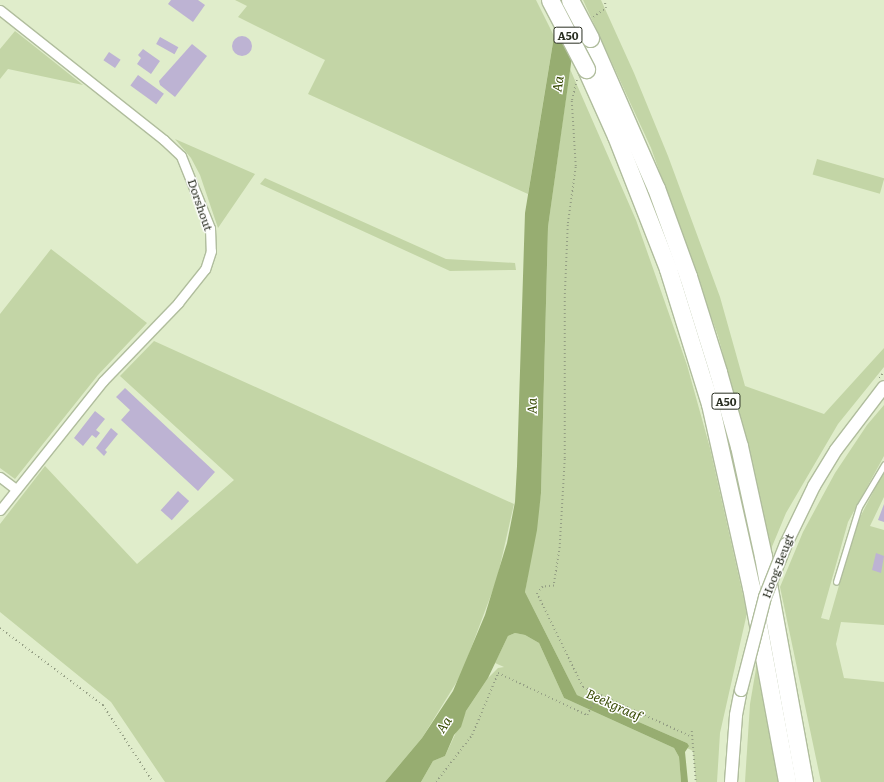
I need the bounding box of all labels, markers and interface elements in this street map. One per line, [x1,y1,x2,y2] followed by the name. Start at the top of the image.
[553,26,583,44] road number: A50
[549,75,567,93] water label: Aa
[184,177,216,233] street label: Dorshout
[711,392,741,410] road number: A50
[524,398,540,414] water label: Aa
[759,532,797,600] street label: Hoog-Beugt
[584,686,644,724] water label: Beekgraaf
[433,714,455,736] water label: Aa

